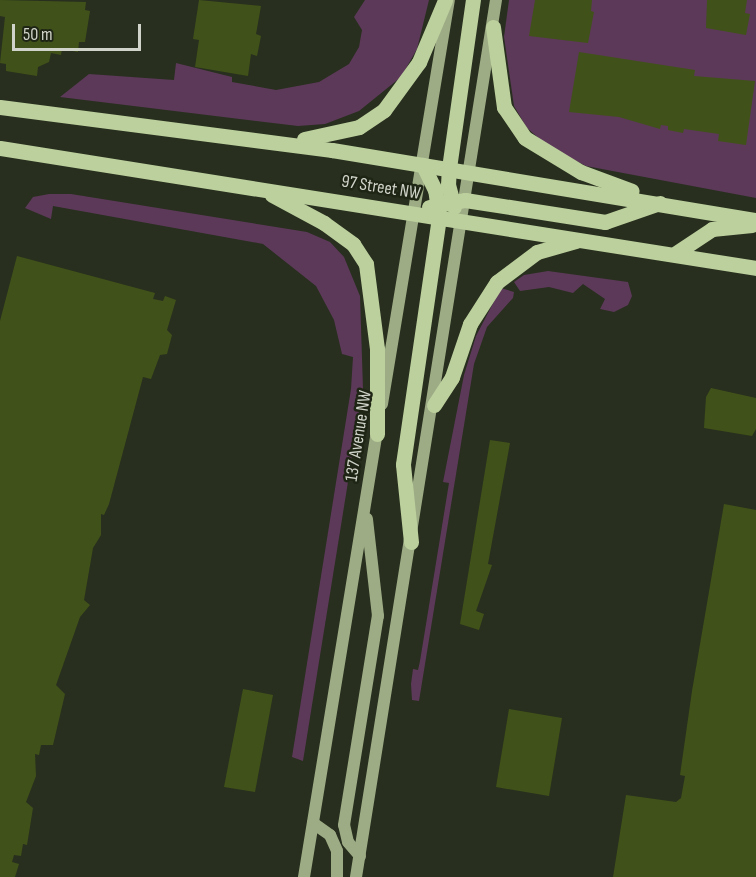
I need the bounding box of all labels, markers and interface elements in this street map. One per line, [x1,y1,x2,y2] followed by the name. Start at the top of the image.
[15,12,144,50] scale bar
[23,24,53,45] text: 50 m
[340,171,422,205] street label: 97 Street NW
[341,389,377,483] street label: 137 Avenue NW

